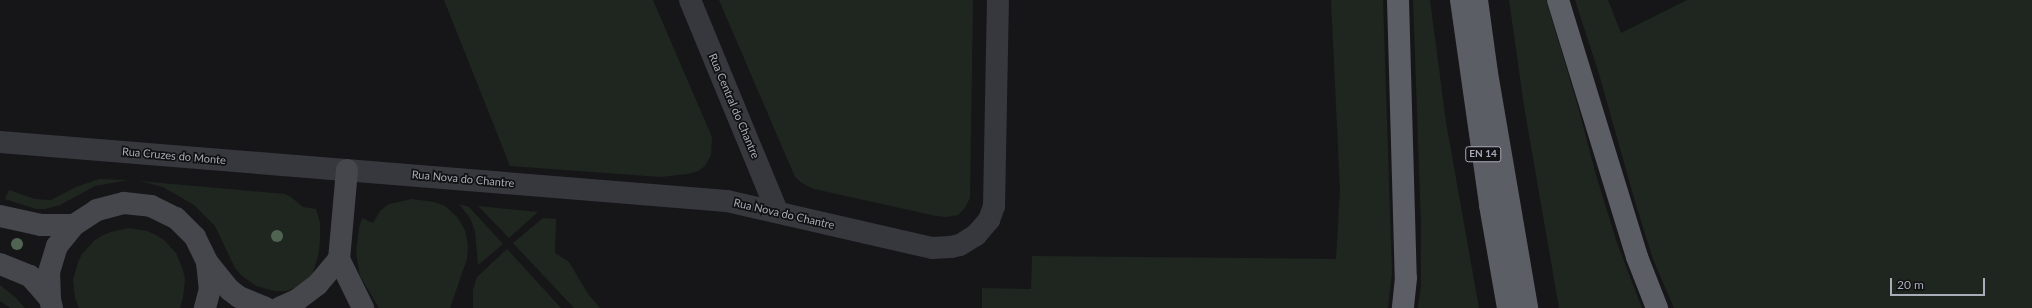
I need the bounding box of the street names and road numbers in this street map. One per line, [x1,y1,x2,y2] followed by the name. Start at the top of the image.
[706,52,762,160] street label: Rua Central do Chantre
[122,145,226,167] street label: Rua Cruzes do Monte
[1465,146,1501,162] road number: EN 14
[411,168,515,190] street label: Rua Nova do Chantre
[732,196,836,232] street label: Rua Nova do Chantre

